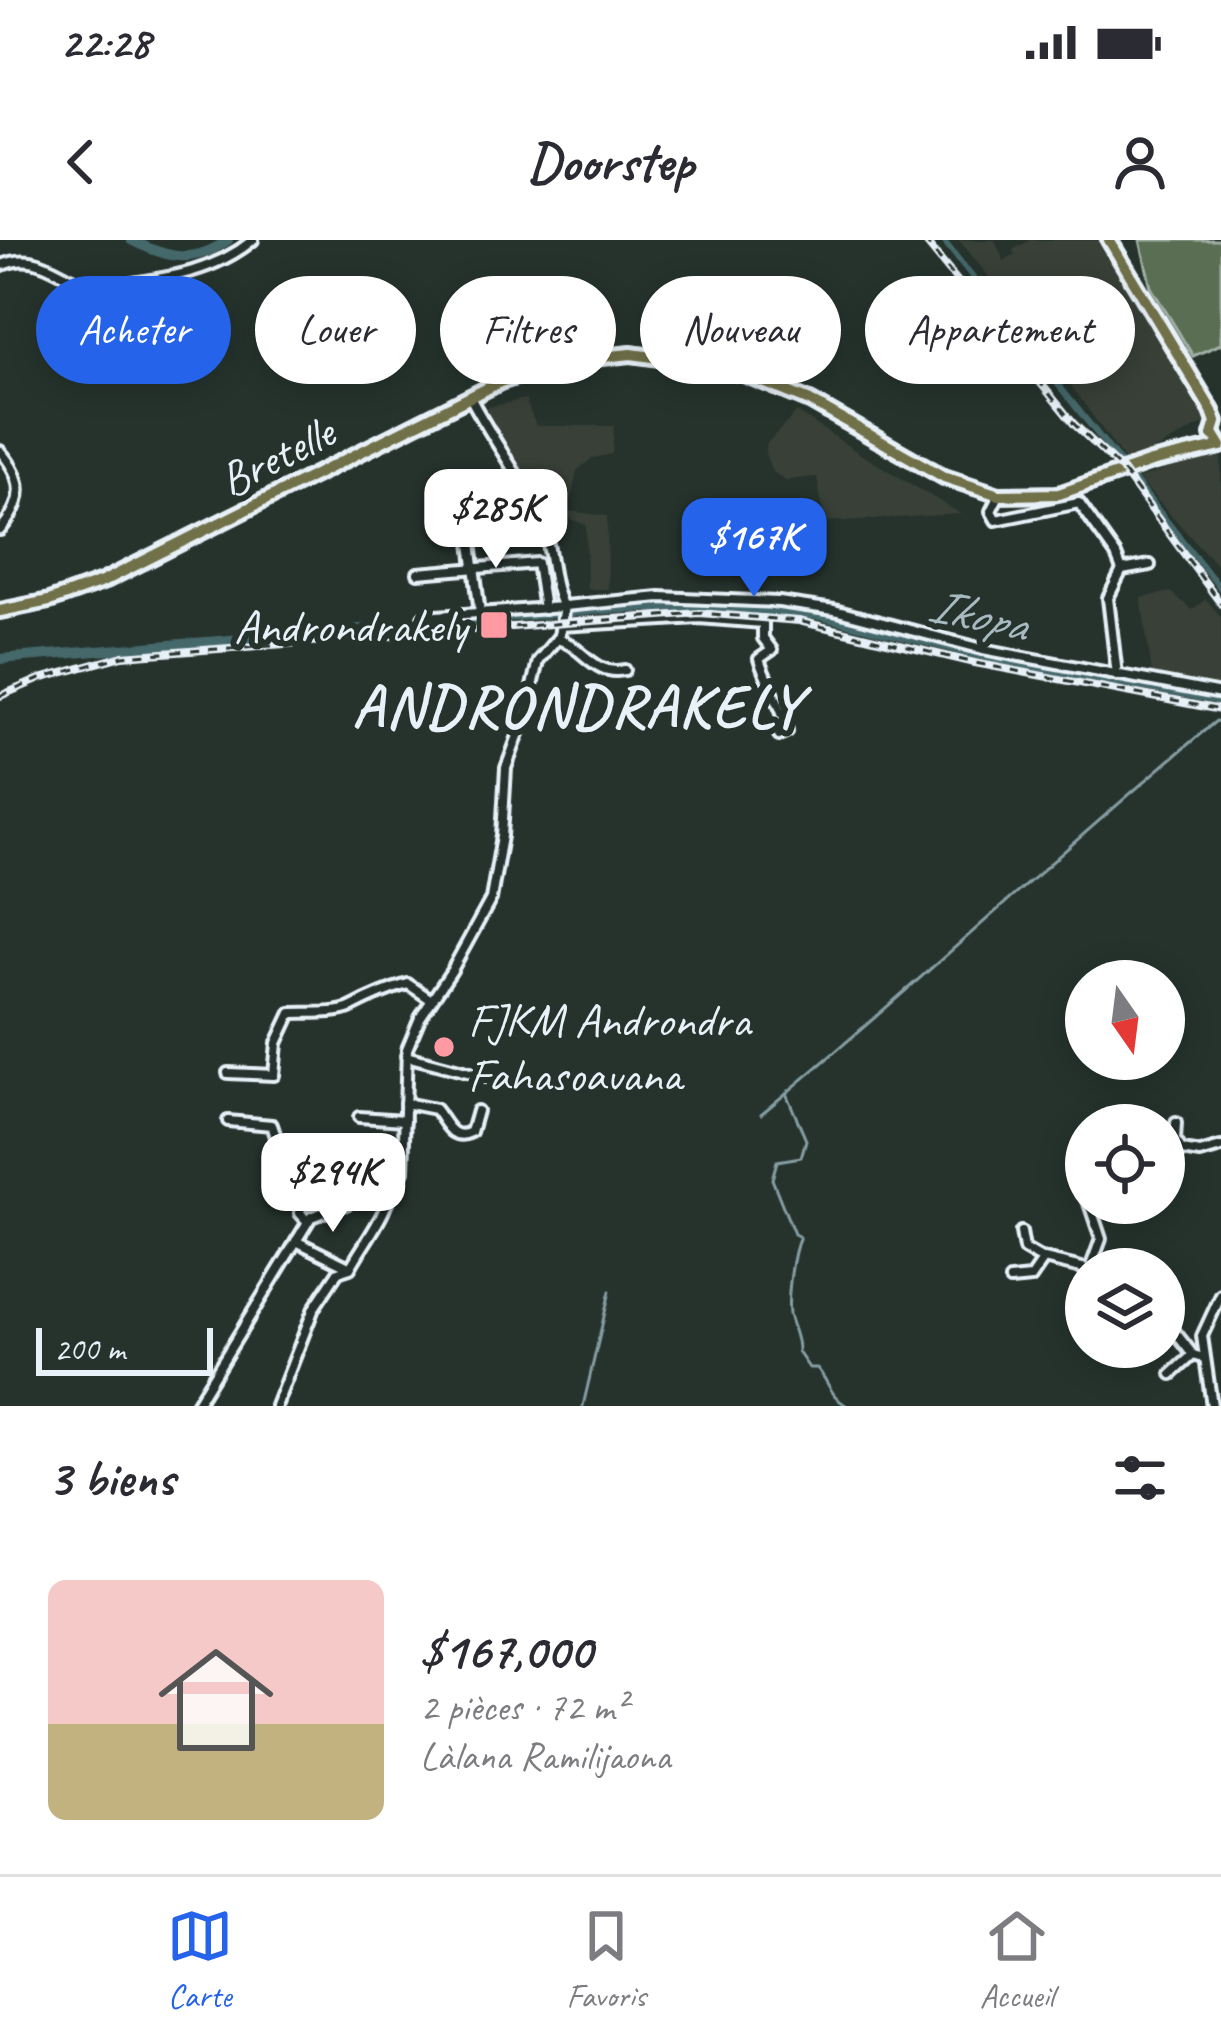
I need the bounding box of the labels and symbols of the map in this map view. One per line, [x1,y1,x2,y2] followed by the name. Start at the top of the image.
[209,400,347,510] street label: Bretelle
[412,469,580,571] pin: $285K
[670,498,838,600] pin: $167K
[923,572,1037,657] water label: Ikopa
[234,596,471,656] place label: Androndrakely
[478,609,510,641] marker: Androndrakely
[352,668,812,744] district label: ANDRONDRAKELY
[1065,960,1185,1080] north arrow
[468,990,753,1105] place label: FJKM Androndra Fahasoavana
[431,1034,457,1060] marker: FJKM Androndra Fahasoavana
[249,1133,417,1235] pin: $294K
[36,1322,213,1375] scale bar

